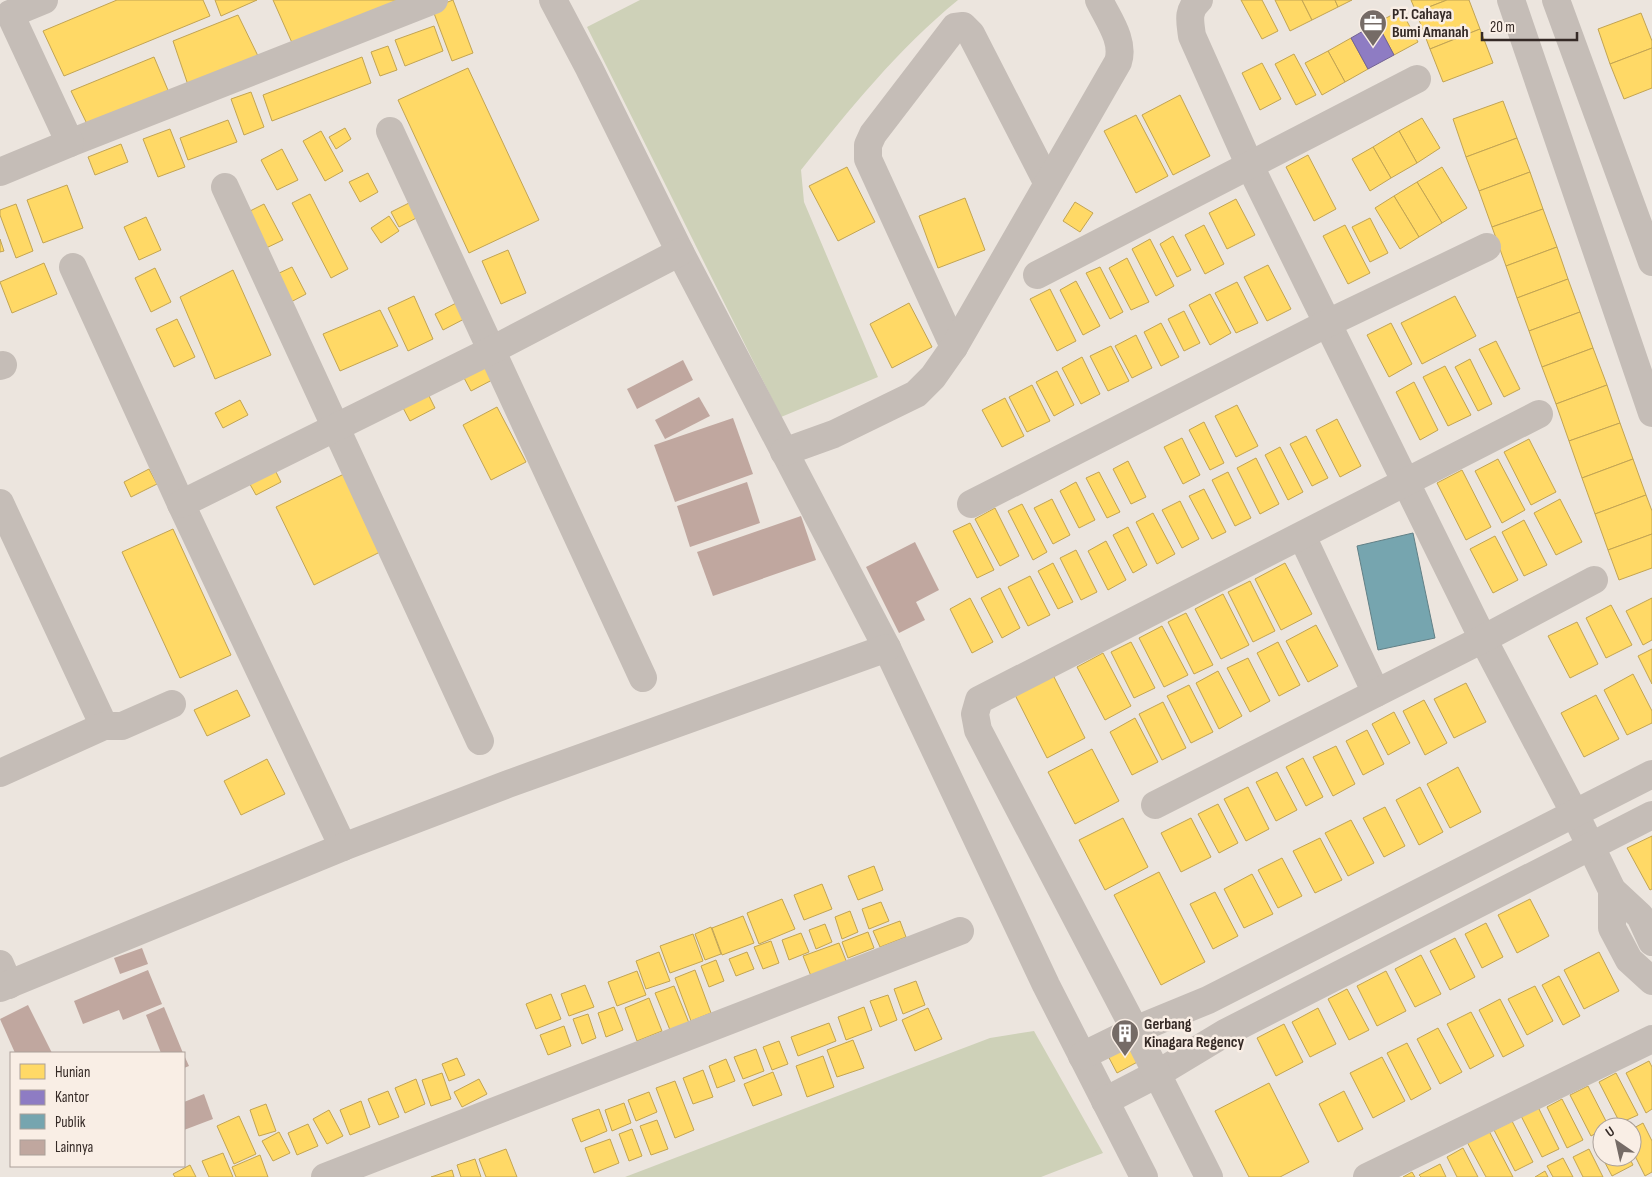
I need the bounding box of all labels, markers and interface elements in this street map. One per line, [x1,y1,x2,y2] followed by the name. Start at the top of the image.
[1392,5,1469,42] place label: PT. Cahaya Bumi Amanah
[1358,8,1388,47] office icon: PT. Cahaya Bumi Amanah
[1482,10,1577,42] scale bar
[1490,18,1515,37] text: 20 m
[1144,1015,1244,1052] place label: Gerbang Kinagara Regency
[1110,1018,1140,1057] building icon: Gerbang Kinagara Regency
[10,1052,185,1167] legend
[55,1063,90,1082] text: Hunian
[55,1088,90,1107] text: Kantor
[55,1113,86,1132] text: Publik
[1592,1117,1642,1167] north arrow
[1602,1123,1618,1141] text: U
[55,1138,93,1157] text: Lainnya

